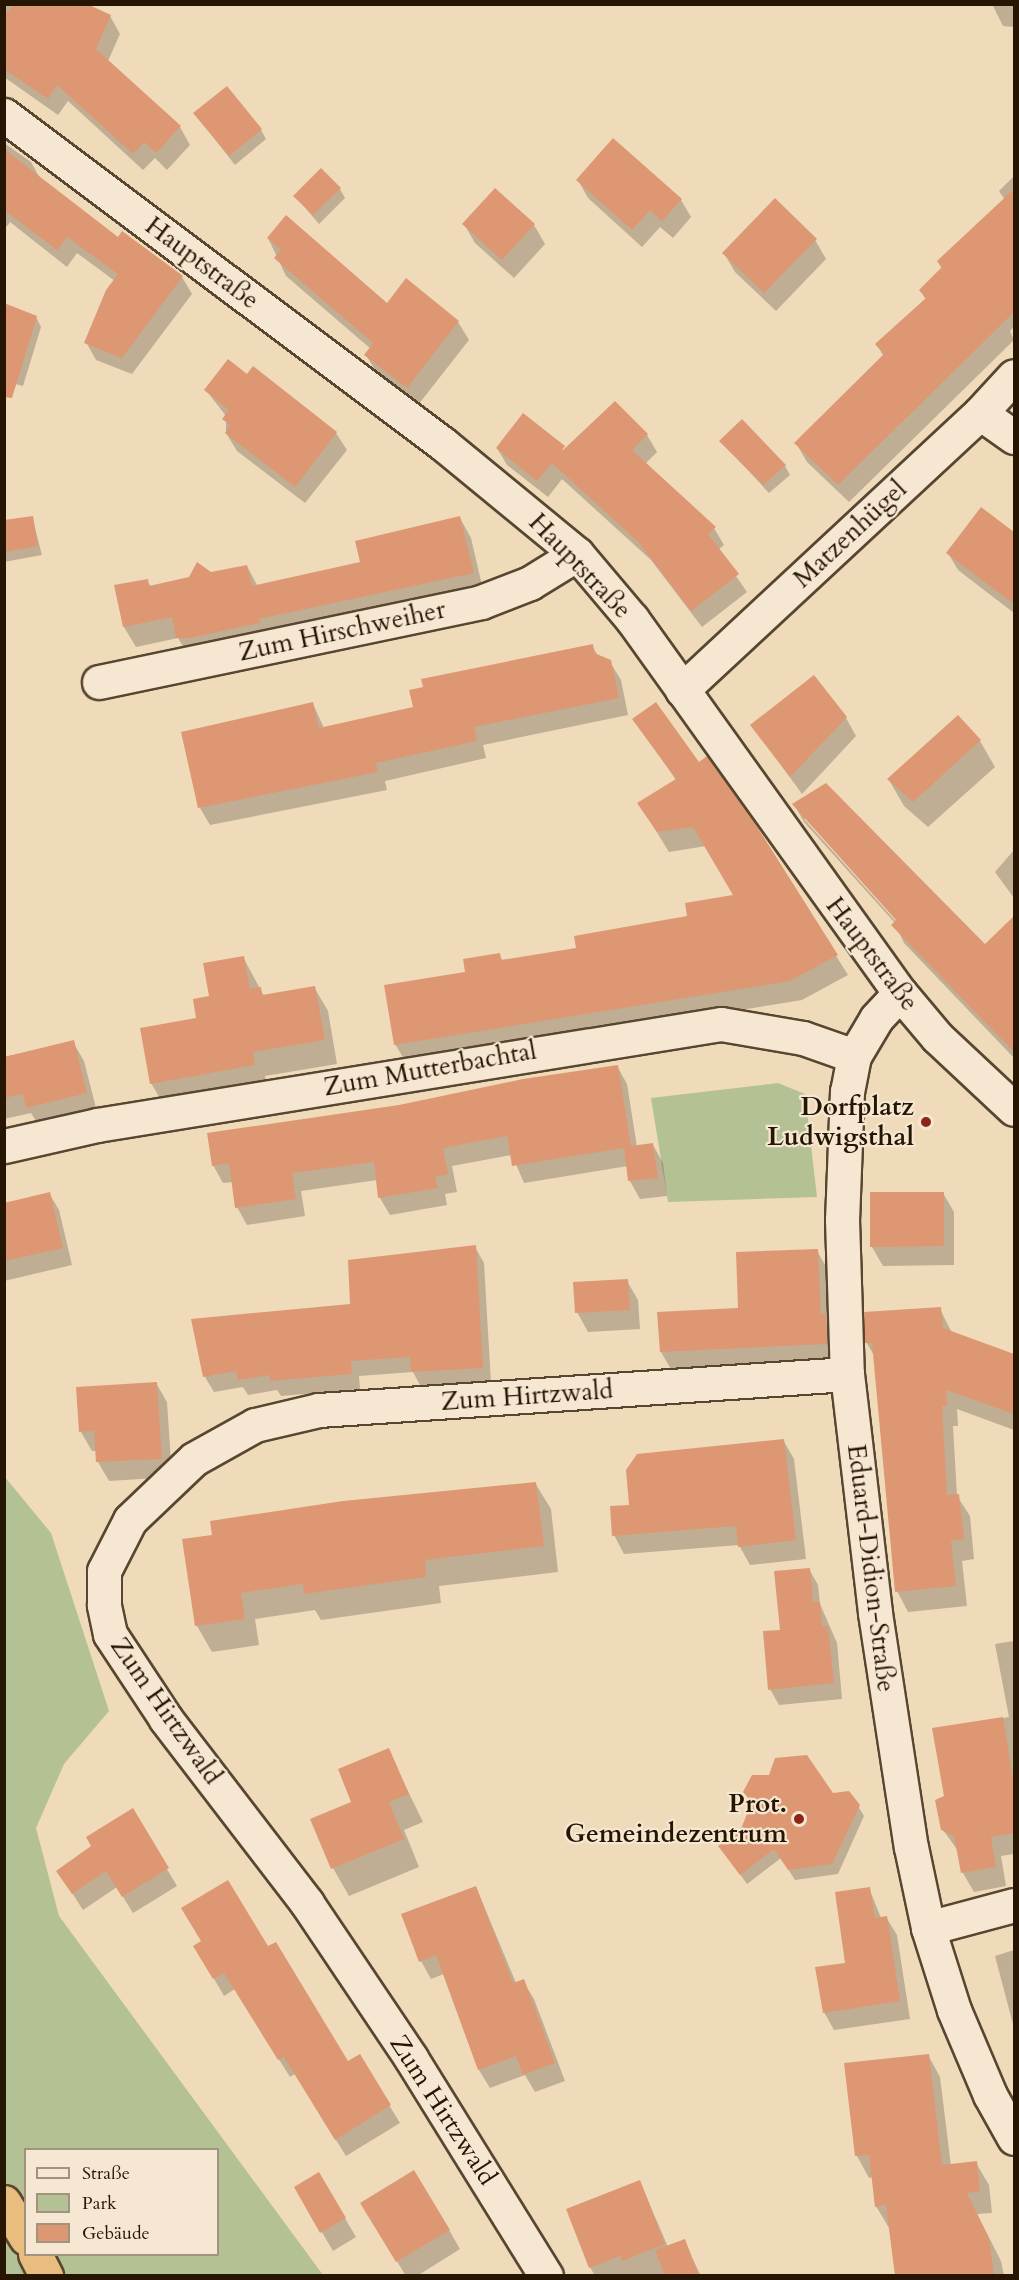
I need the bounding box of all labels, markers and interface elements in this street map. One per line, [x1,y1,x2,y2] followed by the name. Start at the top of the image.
[139,210,265,316] street label: Hauptstraße
[787,474,913,594] street label: Matzenhügel
[522,507,638,625] street label: Hauptstraße
[236,594,448,668] street label: Zum Hirschweiher
[819,891,925,1017] street label: Hauptstraße
[321,1035,539,1103] street label: Zum Mutterbachtal
[767,1091,914,1152] place label: Dorfplatz Ludwigsthal
[919,1115,933,1129] marker: Dorfplatz Ludwigsthal
[440,1374,614,1418] street label: Zum Hirtzwald
[840,1442,902,1694] street label: Eduard-Didion-Straße
[104,1631,228,1791] street label: Zum Hirtzwald
[565,1788,787,1850] place label: Prot. Gemeindezentrum
[792,1812,806,1826] marker: Prot. Gemeindezentrum
[383,2029,503,2191] street label: Zum Hirtzwald
[24,2148,219,2256] legend
[82,2161,130,2186] text: Straße
[82,2191,117,2216] text: Park
[82,2221,150,2246] text: Gebäude

